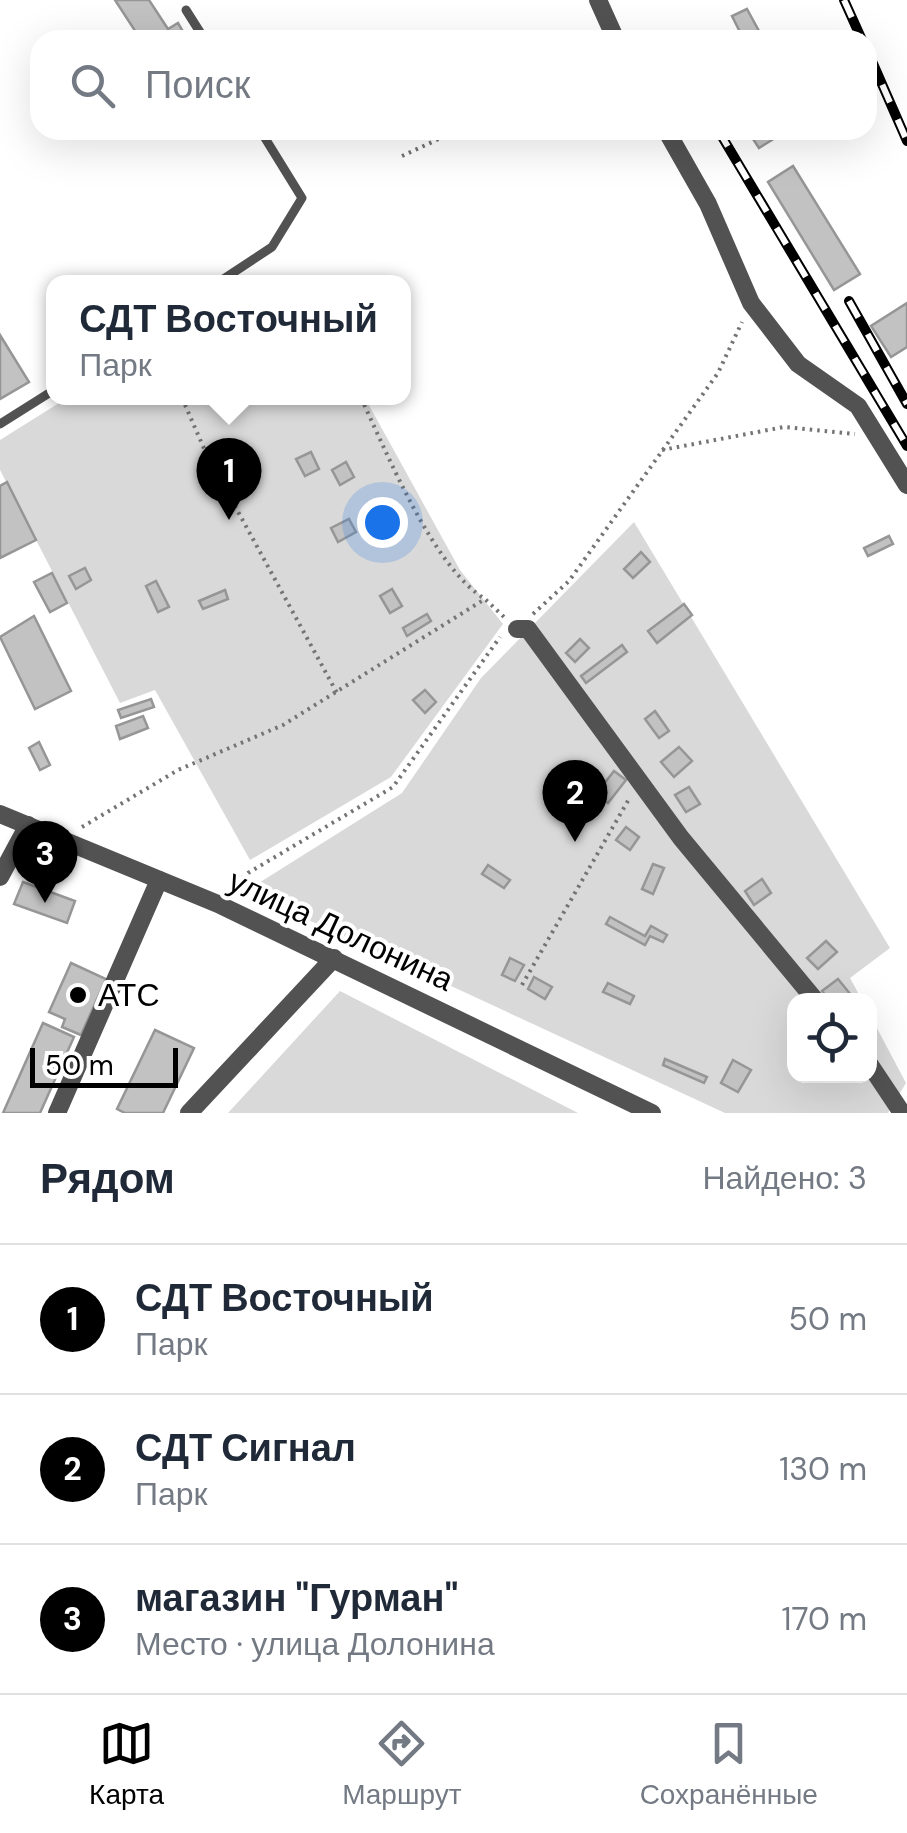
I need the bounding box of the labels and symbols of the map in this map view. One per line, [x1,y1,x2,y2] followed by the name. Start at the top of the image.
[196,438,262,520] pin: 1
[357,497,408,548] your location
[542,760,608,842] pin: 2
[12,820,78,903] pin: 3
[222,860,460,1001] street label: улица Долонина
[98,974,160,1016] place label: АТС
[67,984,89,1006] marker: АТС
[30,1043,178,1088] scale bar

